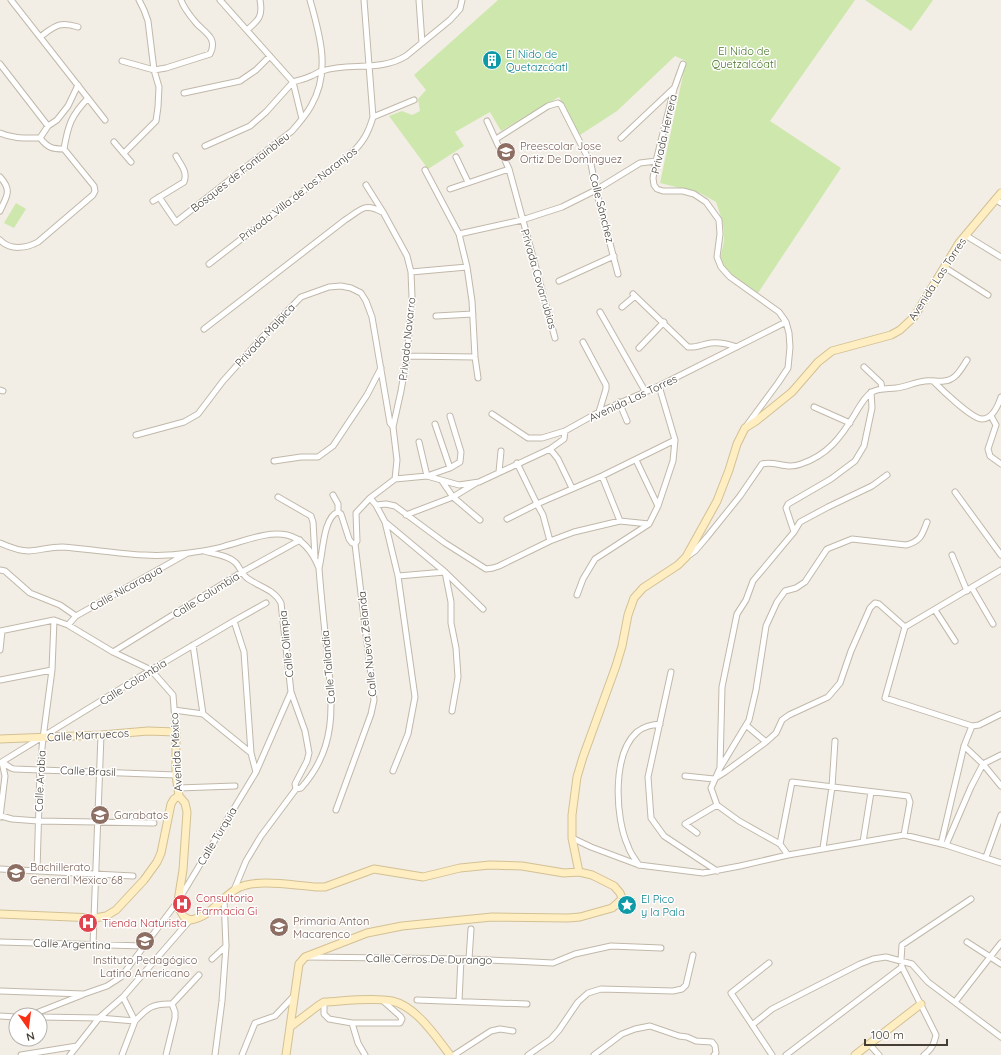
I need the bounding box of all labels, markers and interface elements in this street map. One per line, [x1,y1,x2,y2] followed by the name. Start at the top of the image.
[712,44,776,71] park label: El Nido de Quetzalcóatl
[506,47,568,74] place label: El Nido de Quetazcóatl
[481,49,503,71] building icon: El Nido de Quetazcóatl
[648,93,680,175] street label: Privada Herrera
[188,129,292,215] street label: Bosques de Fontainbleu
[520,139,622,166] place label: Preescolar Jose Ortiz De Dominguez
[495,141,517,163] school or university icon: Preescolar Jose Ortiz De Dominguez
[236,144,360,244] street label: Privada Villa de los Naranjos
[587,172,617,244] street label: Calle Sánchez
[518,227,560,331] street label: Privada Covarrubias
[905,235,969,323] street label: Avenida Las Torres
[396,296,418,381] street label: Privada Navarro
[232,300,298,370] street label: Privada Malpica
[586,371,680,425] street label: Avenida Las Torres
[87,562,165,614] street label: Calle Nicaragua
[170,569,242,621] street label: Calle Columbia
[354,591,380,697] street label: Calle Nueva Zelanda
[276,610,296,678] street label: Calle Olimpia
[318,630,338,704] street label: Calle Tailandia
[97,656,169,708] street label: Calle Colombia
[167,712,185,792] street label: Avenida México
[47,726,129,744] street label: Calle Marruecos
[31,750,49,812] street label: Calle Arabia
[60,763,116,779] street label: Calle Brasil
[89,804,111,826] school or university icon: Garabatos
[194,804,240,868] street label: Calle Turquia
[114,808,168,822] place label: Garabatos
[30,860,123,887] place label: Bachillerato General Mexico 68
[5,862,27,884] school or university icon: Bachillerato General Mexico 68
[196,891,257,918] place label: Consultorio Farmacia Gi
[641,892,685,919] place label: El Pico y la Pala
[171,893,193,915] hospital icon: Consultorio Farmacia Gi
[616,894,638,916] place icon: El Pico y la Pala
[77,912,99,934] hospital icon: Tienda Naturista
[293,914,369,941] place label: Primaria Anton Macarenco
[102,916,187,930] place label: Tienda Naturista
[268,916,290,938] school or university icon: Primaria Anton Macarenco
[134,930,156,952] school or university icon: Instituto Pedagógico Latino Americano
[33,936,111,952] street label: Calle Argentina
[366,951,493,967] street label: Calle Cerros De Durango
[93,953,198,980] place label: Instituto Pedagógico Latino Americano
[8,1007,48,1047] north arrow
[865,1021,947,1047] scale bar
[871,1027,904,1042] text: 100 m
[25,1029,36,1044] text: N

